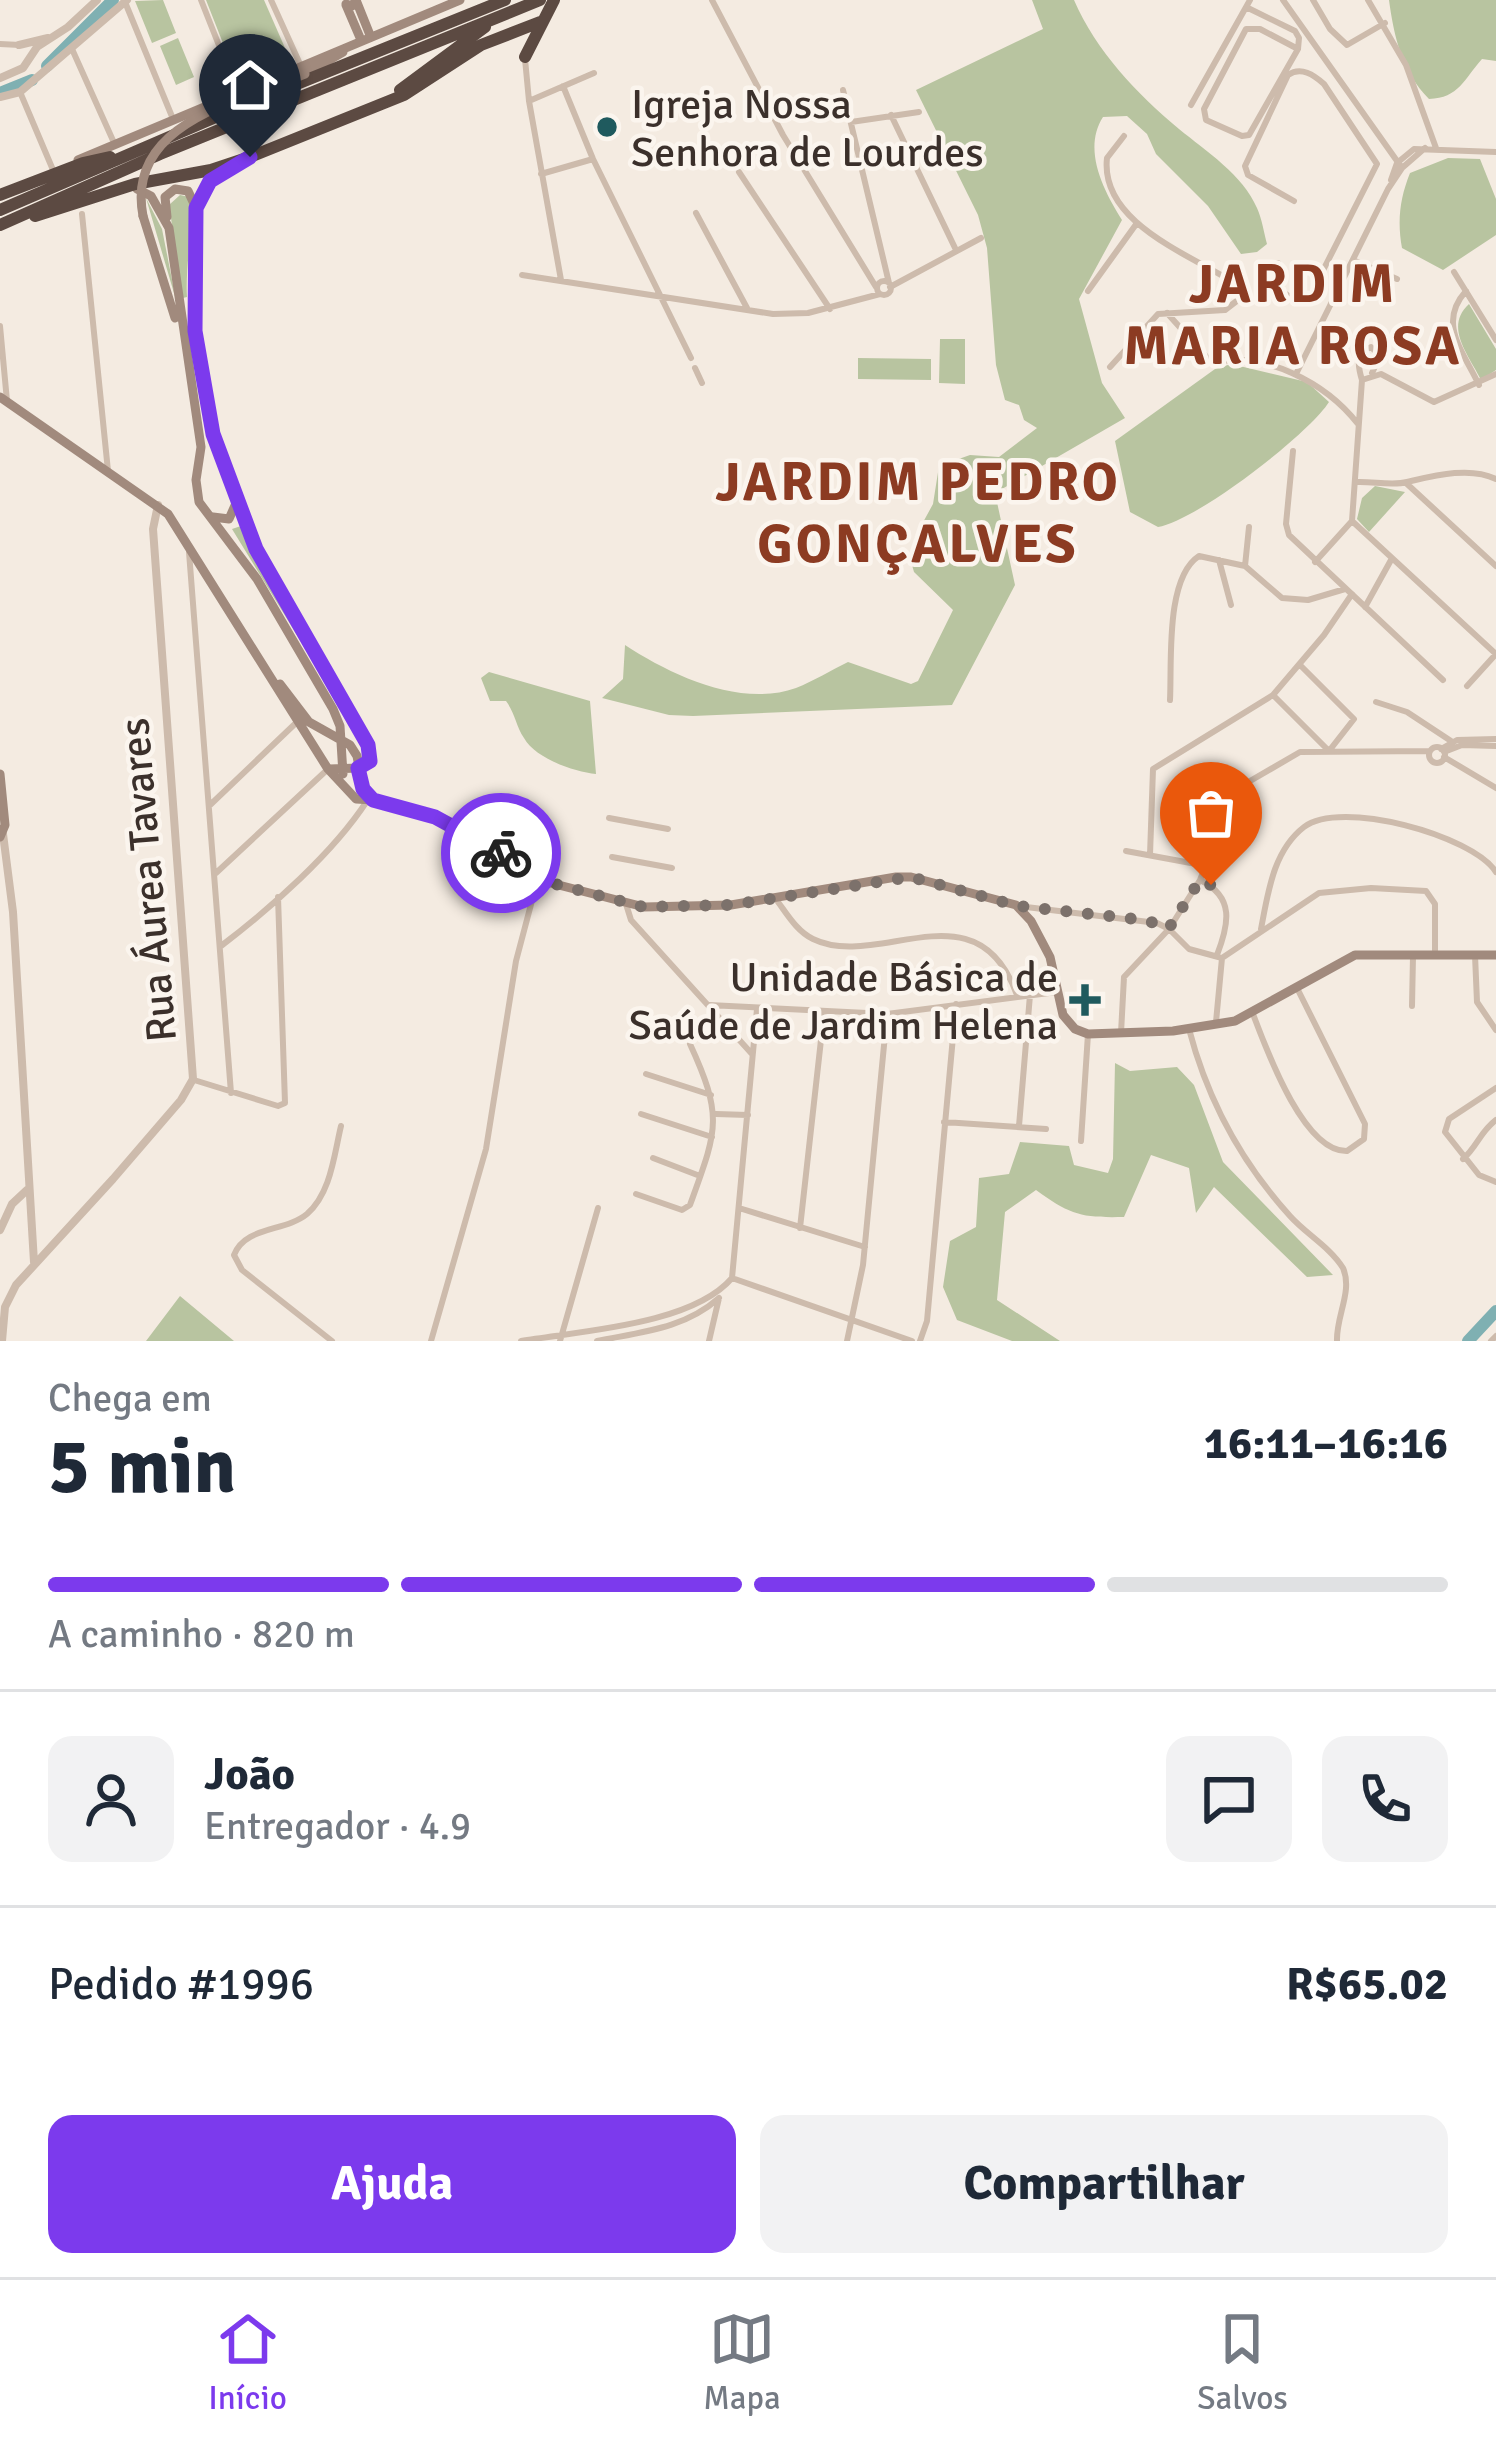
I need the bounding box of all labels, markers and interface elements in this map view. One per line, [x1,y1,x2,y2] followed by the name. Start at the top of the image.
[199,34,301,157] pin
[217,52,283,118] icon: home
[631,79,984,178] place label: Igreja Nossa Senhora de Lourdes
[594,114,620,140] marker: Igreja Nossa Senhora de Lourdes
[1123,251,1463,380] district label: JARDIM MARIA ROSA
[715,449,1121,578] district label: JARDIM PEDRO GONÇALVES
[109,716,188,1044] street label: Rua Áurea Tavares
[1160,762,1262,885] pin
[1178,780,1244,846] icon: bag
[441,793,561,913] courier
[468,820,534,886] icon: bike
[629,952,1058,1051] place label: Unidade Básica de Saúde de Jardim Helena
[1069,984,1101,1016] marker: Unidade Básica de Saúde de Jardim Helena
[48,1374,212,1422] text: Chega em
[1204,1416,1448,1471] text: 16:11–16:16
[48,1419,236,1515] text: 5 min
[48,1610,355,1658] text: A caminho · 820 m
[48,1736,174,1862] button: person
[1166,1736,1292,1862] button: chat
[1322,1736,1448,1862] button: phone
[204,1747,295,1802] text: João
[204,1802,471,1850] text: Entregador · 4.9
[48,1957,314,2012] text: Pedido #1996
[1286,1957,1448,2012] text: R$65.02
[48,2115,736,2253] button: Ajuda
[760,2115,1448,2253] button: Compartilhar
[208,2306,287,2419] tab: Início
[703,2306,781,2419] tab: Mapa
[1197,2306,1288,2419] tab: Salvos

